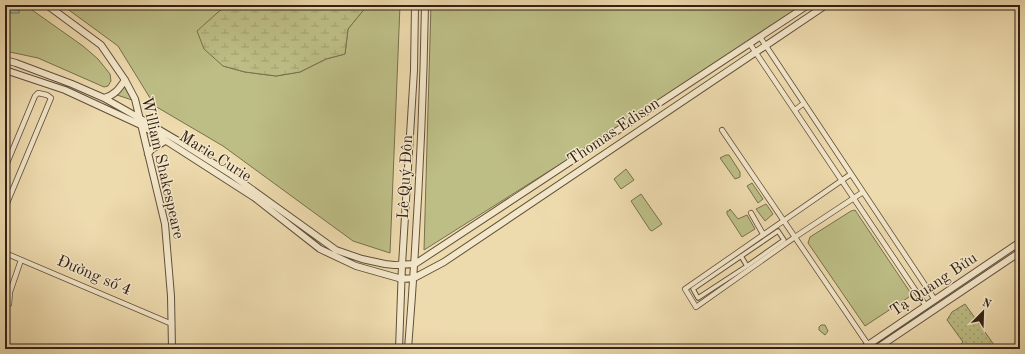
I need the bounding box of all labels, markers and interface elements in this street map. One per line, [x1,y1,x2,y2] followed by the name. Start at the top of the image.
[138,95,186,241] street label: William Shakespeare
[565,95,663,169] street label: Thomas Edison
[176,129,254,185] street label: Marie Curie
[396,134,416,219] street label: Lê Quý Đôn
[888,250,981,320] street label: Tạ Quang Bửu
[54,251,134,299] street label: Đường số 4
[963,292,1003,332] north arrow
[980,297,993,311] text: N

